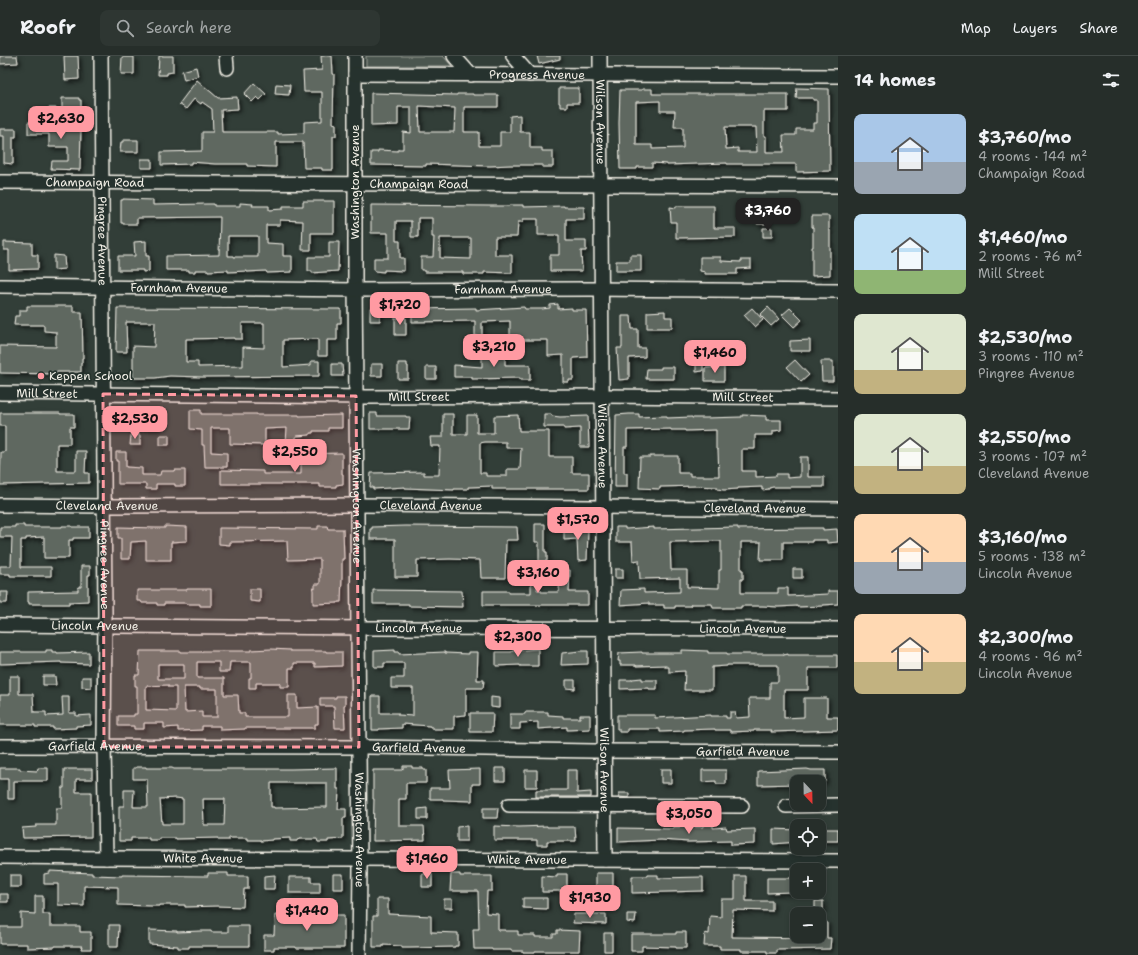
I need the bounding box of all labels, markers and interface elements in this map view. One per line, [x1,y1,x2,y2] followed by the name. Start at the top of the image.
[100,10,380,46] search box
[20,15,76,40] text: Roofr
[114,17,136,39] icon: search
[146,18,232,38] text: Search here
[961,19,991,37] text: Map
[1013,19,1057,37] text: Layers
[1079,19,1118,37] text: Share
[489,67,585,83] street label: Progress Avenue
[854,69,936,91] text: 14 homes
[1100,69,1122,91] icon: filters
[592,79,609,165] street label: Wilson Avenue
[28,106,94,140] pin: $2,630
[37,110,85,127] text: $2,630
[347,124,363,240] street label: Washington Avenue
[978,126,1072,148] text: $3,760/mo
[886,130,934,178] icon: home
[978,148,1087,165] text: 4 rooms · 144 m²
[978,165,1085,182] text: Champaign Road
[46,174,145,191] street label: Champaign Road
[370,176,469,192] street label: Champaign Road
[94,196,111,286] street label: Pingree Avenue
[735,198,801,232] pin: $3,760
[745,202,791,219] text: $3,760
[978,226,1068,248] text: $1,460/mo
[886,230,934,278] icon: home
[978,248,1082,265] text: 2 rooms · 76 m²
[978,265,1045,282] text: Mill Street
[130,279,228,297] street label: Farnham Avenue
[454,281,552,298] street label: Farnham Avenue
[367,292,433,326] pin: $1,720
[379,296,421,313] text: $1,720
[978,326,1072,348] text: $2,530/mo
[886,330,934,378] icon: home
[461,334,527,368] pin: $3,210
[472,338,516,355] text: $3,210
[682,340,748,374] pin: $1,460
[693,344,737,361] text: $1,460
[978,348,1084,365] text: 3 rooms · 110 m²
[978,365,1075,382] text: Pingree Avenue
[49,368,133,384] place label: Keppen School
[36,371,46,381] marker: Keppen School
[16,385,78,402] street label: Mill Street
[388,389,450,405] street label: Mill Street
[712,389,774,405] street label: Mill Street
[594,403,611,489] street label: Wilson Avenue
[102,406,168,440] pin: $2,530
[111,410,159,427] text: $2,530
[978,426,1071,448] text: $2,550/mo
[886,430,934,478] icon: home
[262,439,328,473] pin: $2,550
[272,443,318,460] text: $2,550
[348,448,365,564] street label: Washington Avenue
[978,448,1087,465] text: 3 rooms · 107 m²
[978,465,1089,482] text: Cleveland Avenue
[380,497,483,514] street label: Cleveland Avenue
[56,498,159,514] street label: Cleveland Avenue
[704,500,807,517] street label: Cleveland Avenue
[545,507,611,541] pin: $1,570
[556,511,600,528] text: $1,570
[96,520,113,610] street label: Pingree Avenue
[978,526,1067,548] text: $3,160/mo
[886,530,934,578] icon: home
[978,548,1086,565] text: 5 rooms · 138 m²
[505,560,571,594] pin: $3,160
[516,564,560,581] text: $3,160
[978,565,1072,582] text: Lincoln Avenue
[51,617,139,634] street label: Lincoln Avenue
[375,620,463,636] street label: Lincoln Avenue
[699,621,787,637] street label: Lincoln Avenue
[485,624,551,658] pin: $2,300
[978,626,1073,648] text: $2,300/mo
[494,628,542,645] text: $2,300
[886,630,934,678] icon: home
[978,648,1082,665] text: 4 rooms · 96 m²
[978,665,1072,682] text: Lincoln Avenue
[596,727,613,813] street label: Wilson Avenue
[48,738,142,754] street label: Garfield Avenue
[372,739,466,757] street label: Garfield Avenue
[696,743,790,760] street label: Garfield Avenue
[351,772,368,888] street label: Washington Avenue
[790,775,826,811] north arrow
[790,775,826,943] map controls
[656,801,722,835] pin: $3,050
[666,805,713,822] text: $3,050
[790,819,826,855] button: locate
[394,846,460,880] pin: $1,960
[163,850,243,867] street label: White Avenue
[406,850,448,867] text: $1,960
[487,852,567,868] street label: White Avenue
[790,863,826,899] button: +
[557,885,623,919] pin: $1,930
[569,889,611,906] text: $1,930
[274,898,340,932] pin: $1,440
[285,902,329,919] text: $1,440
[790,907,826,943] button: −

